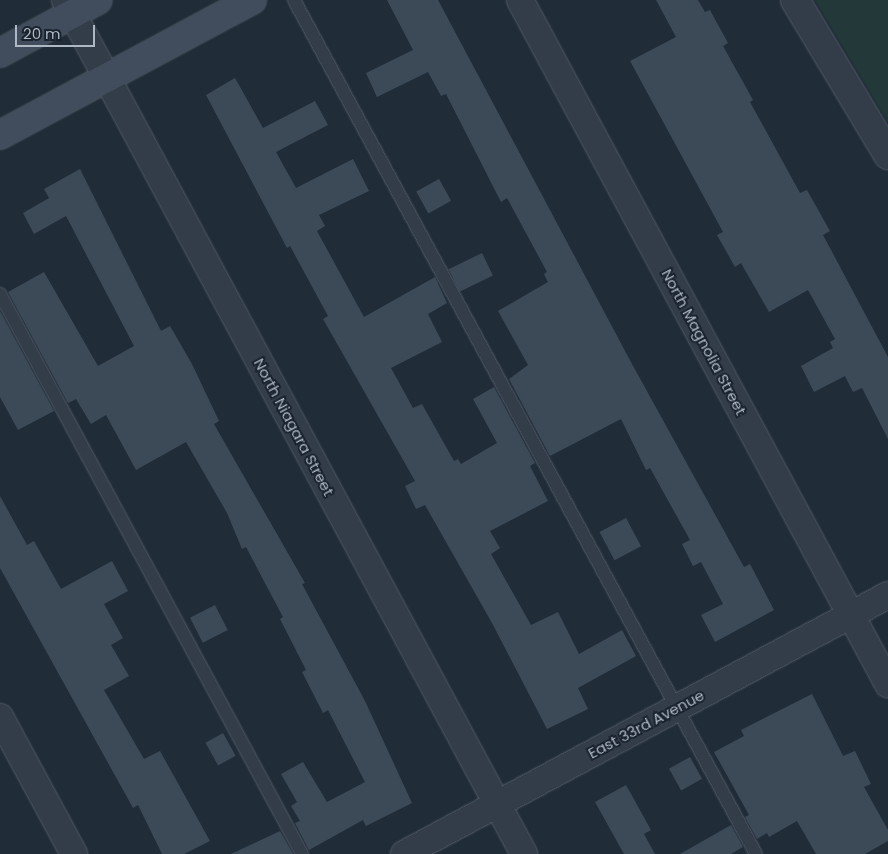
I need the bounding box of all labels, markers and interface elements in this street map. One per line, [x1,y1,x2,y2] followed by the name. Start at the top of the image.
[18,15,98,47] scale bar
[23,23,61,44] text: 20 m
[658,266,750,418] street label: North Magnolia Street
[250,355,338,499] street label: North Niagara Street
[585,686,707,762] street label: East 33rd Avenue

